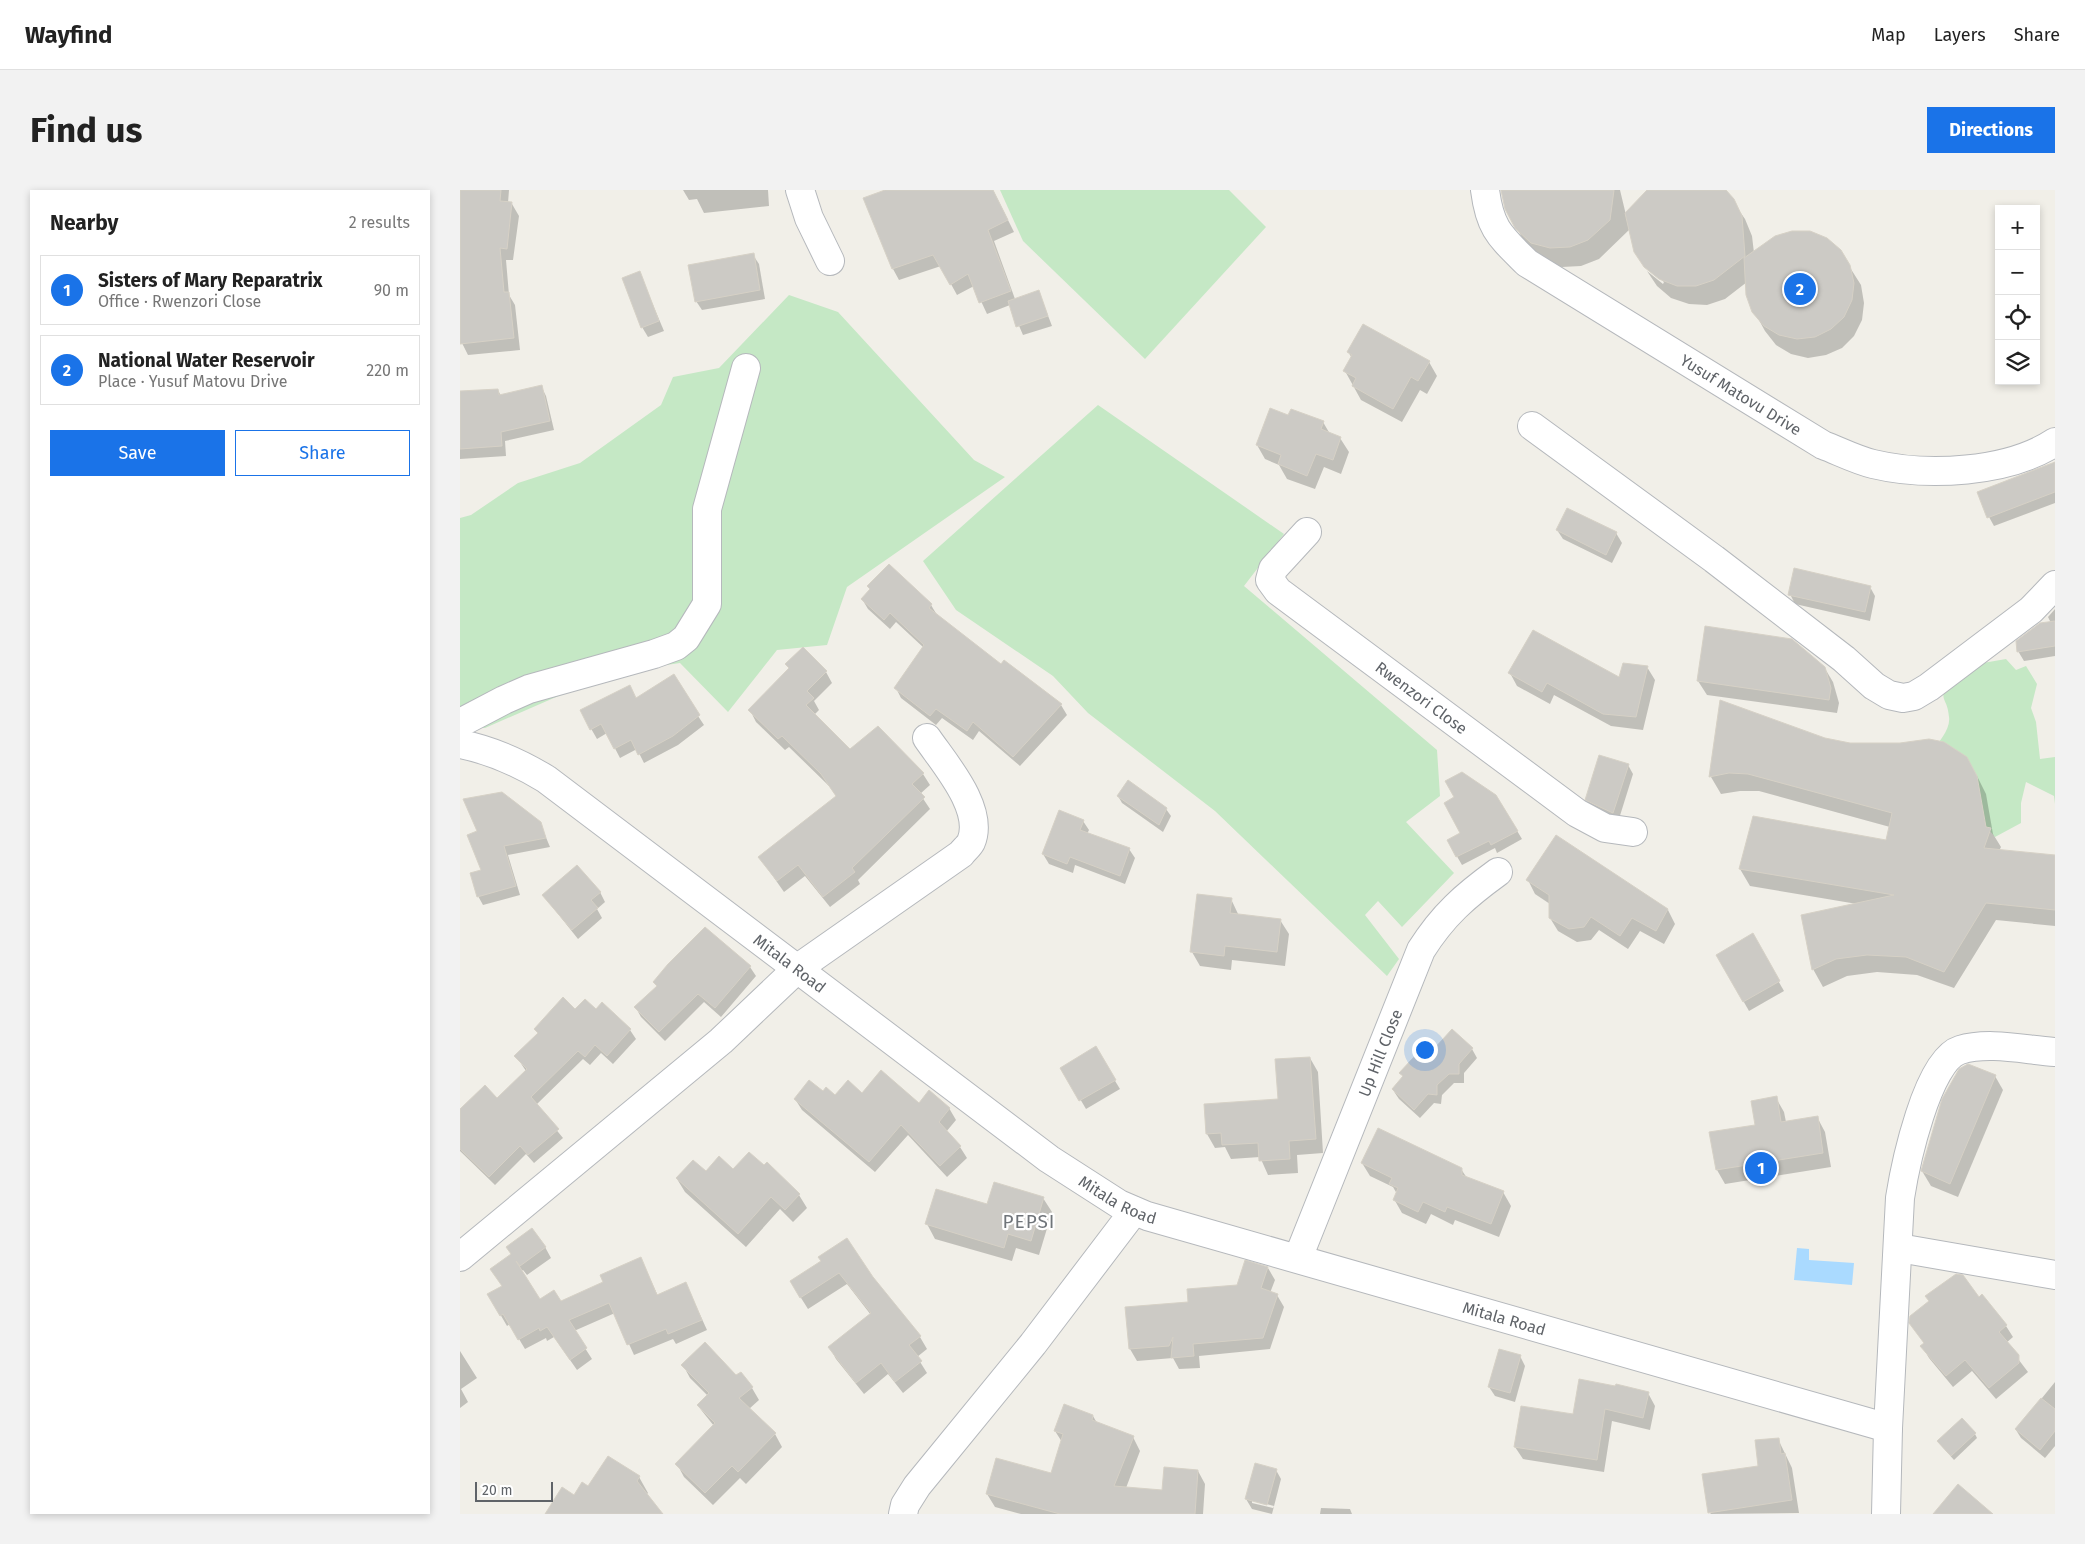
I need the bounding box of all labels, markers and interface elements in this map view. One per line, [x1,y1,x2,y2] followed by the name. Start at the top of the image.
[25,21,112,49] text: Wayfind
[1871,24,1906,46] text: Map
[1934,24,1986,46] text: Layers
[2014,24,2060,46] text: Share
[1927,107,2055,153] button: Directions
[30,109,142,151] text: Find us
[1995,205,2040,385] map controls
[1995,205,2040,250] button: +
[50,210,118,236] text: Nearby
[349,213,410,232] text: 2 results
[1995,250,2040,295] button: −
[98,269,323,292] text: Sisters of Mary Reparatrix
[1784,270,1816,308] pin: 2
[63,281,71,300] text: 1
[374,281,409,300] text: 90 m
[98,292,261,311] text: Office · Rwenzori Close
[1995,295,2040,340] button: locate
[1995,340,2040,385] button: layers
[98,349,315,372] text: National Water Reservoir
[1677,350,1805,439] street label: Yusuf Matovu Drive
[63,361,71,380] text: 2
[366,361,409,380] text: 220 m
[98,372,287,391] text: Place · Yusuf Matovu Drive
[50,430,225,476] button: Save
[235,430,410,476] button: Share
[1372,657,1471,738] street label: Rwenzori Close
[750,930,830,997] street label: Mitala Road
[1354,1006,1406,1099] street label: Up Hill Close
[1412,1037,1438,1063] your location
[1745,1149,1777,1187] pin: 1
[1075,1171,1159,1228] street label: Mitala Road
[1003,1210,1055,1233] district label: PEPSI
[1460,1297,1548,1339] street label: Mitala Road
[475,1479,552,1502] scale bar
[482,1482,512,1499] text: 20 m

